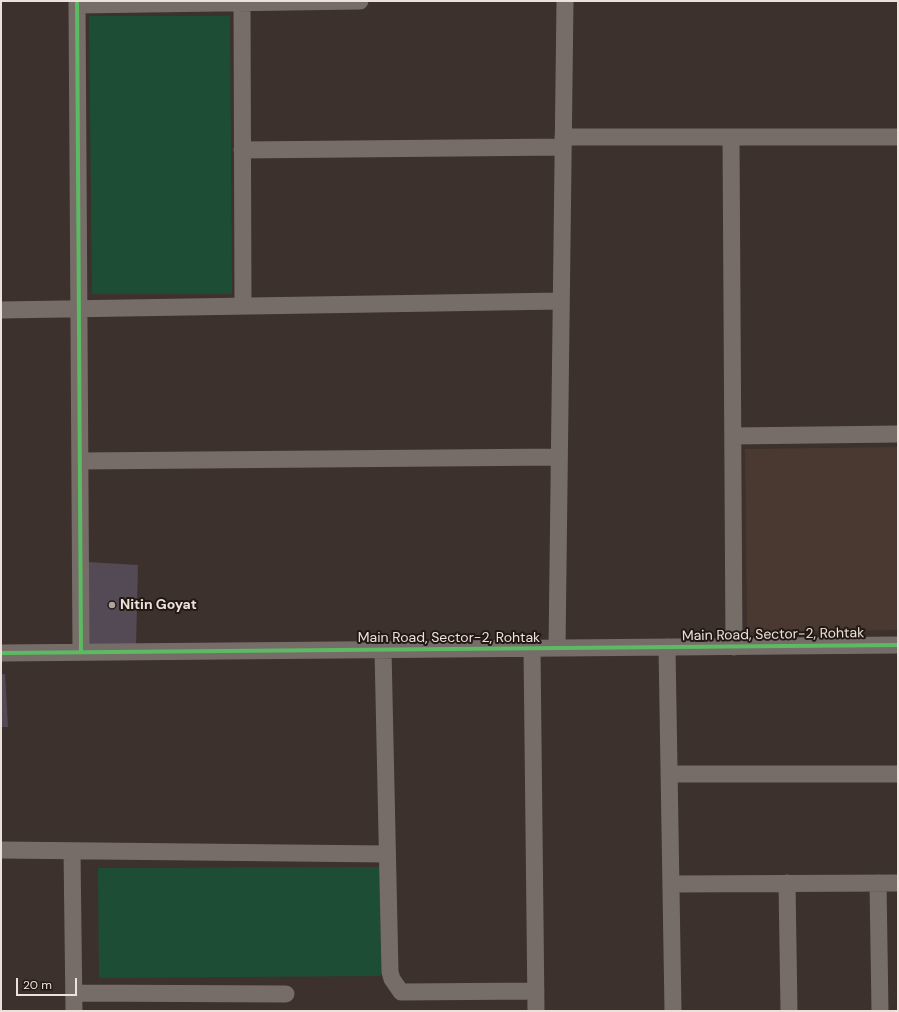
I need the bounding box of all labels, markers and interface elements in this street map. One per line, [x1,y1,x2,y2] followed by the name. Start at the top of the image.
[120,597,197,613] place label: Nitin Goyat
[107,600,117,610] marker: Nitin Goyat
[682,625,864,645] street label: Main Road, Sector-2, Rohtak
[358,630,540,646] street label: Main Road, Sector-2, Rohtak
[18,970,79,996] scale bar
[23,977,52,993] text: 20 m

